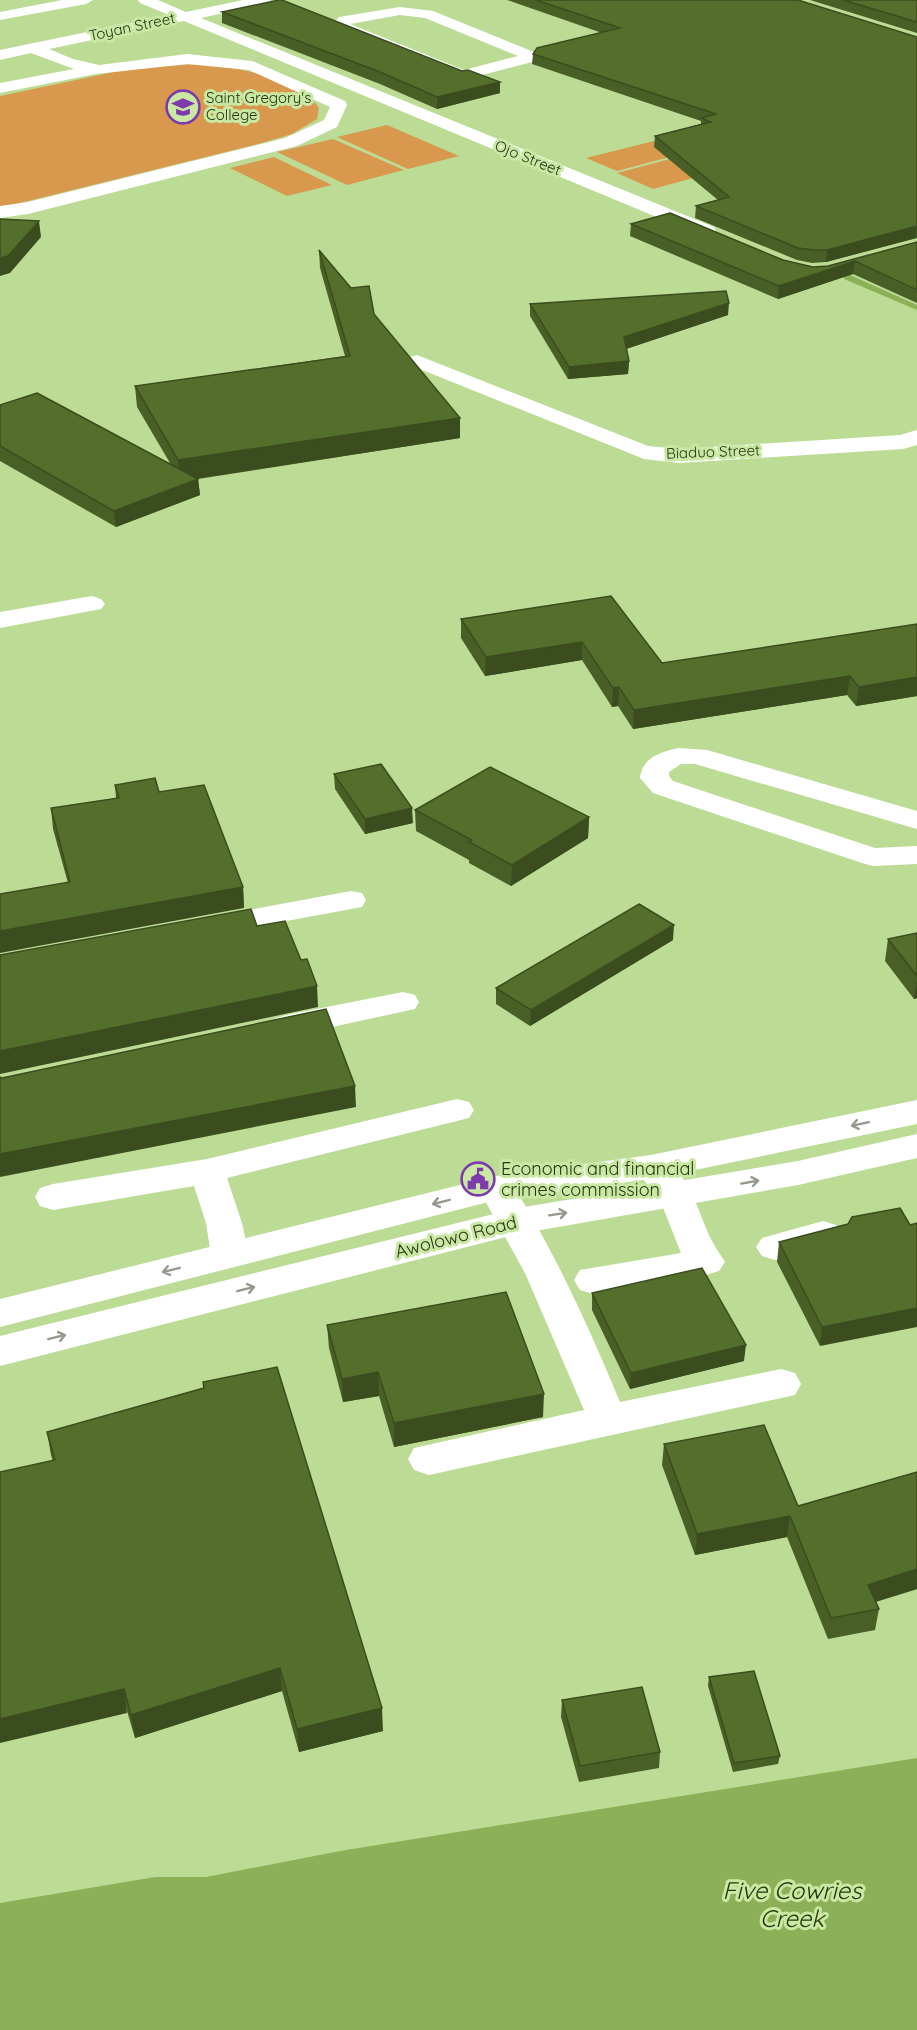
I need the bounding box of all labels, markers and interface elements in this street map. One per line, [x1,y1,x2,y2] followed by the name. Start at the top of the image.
[87,8,177,45] street label: Toyan Street
[206,88,311,124] place label: Saint Gregory's College
[165,89,201,125] school or university icon: Saint Gregory's College
[492,136,564,179] street label: Ojo Street
[666,440,760,463] street label: Biaduo Street
[850,1118,869,1130] one-way arrow
[501,1157,695,1201] place label: Economic and financial crimes commission
[460,1161,496,1197] public building icon: Economic and financial crimes commission
[740,1176,759,1187] one-way arrow
[432,1196,451,1208] one-way arrow
[547,1209,567,1220] one-way arrow
[393,1210,519,1263] street label: Awolowo Road
[162,1264,181,1276] one-way arrow
[236,1283,255,1295] one-way arrow
[47,1331,66,1343] one-way arrow
[723,1875,863,1933] water label: Five Cowries Creek

